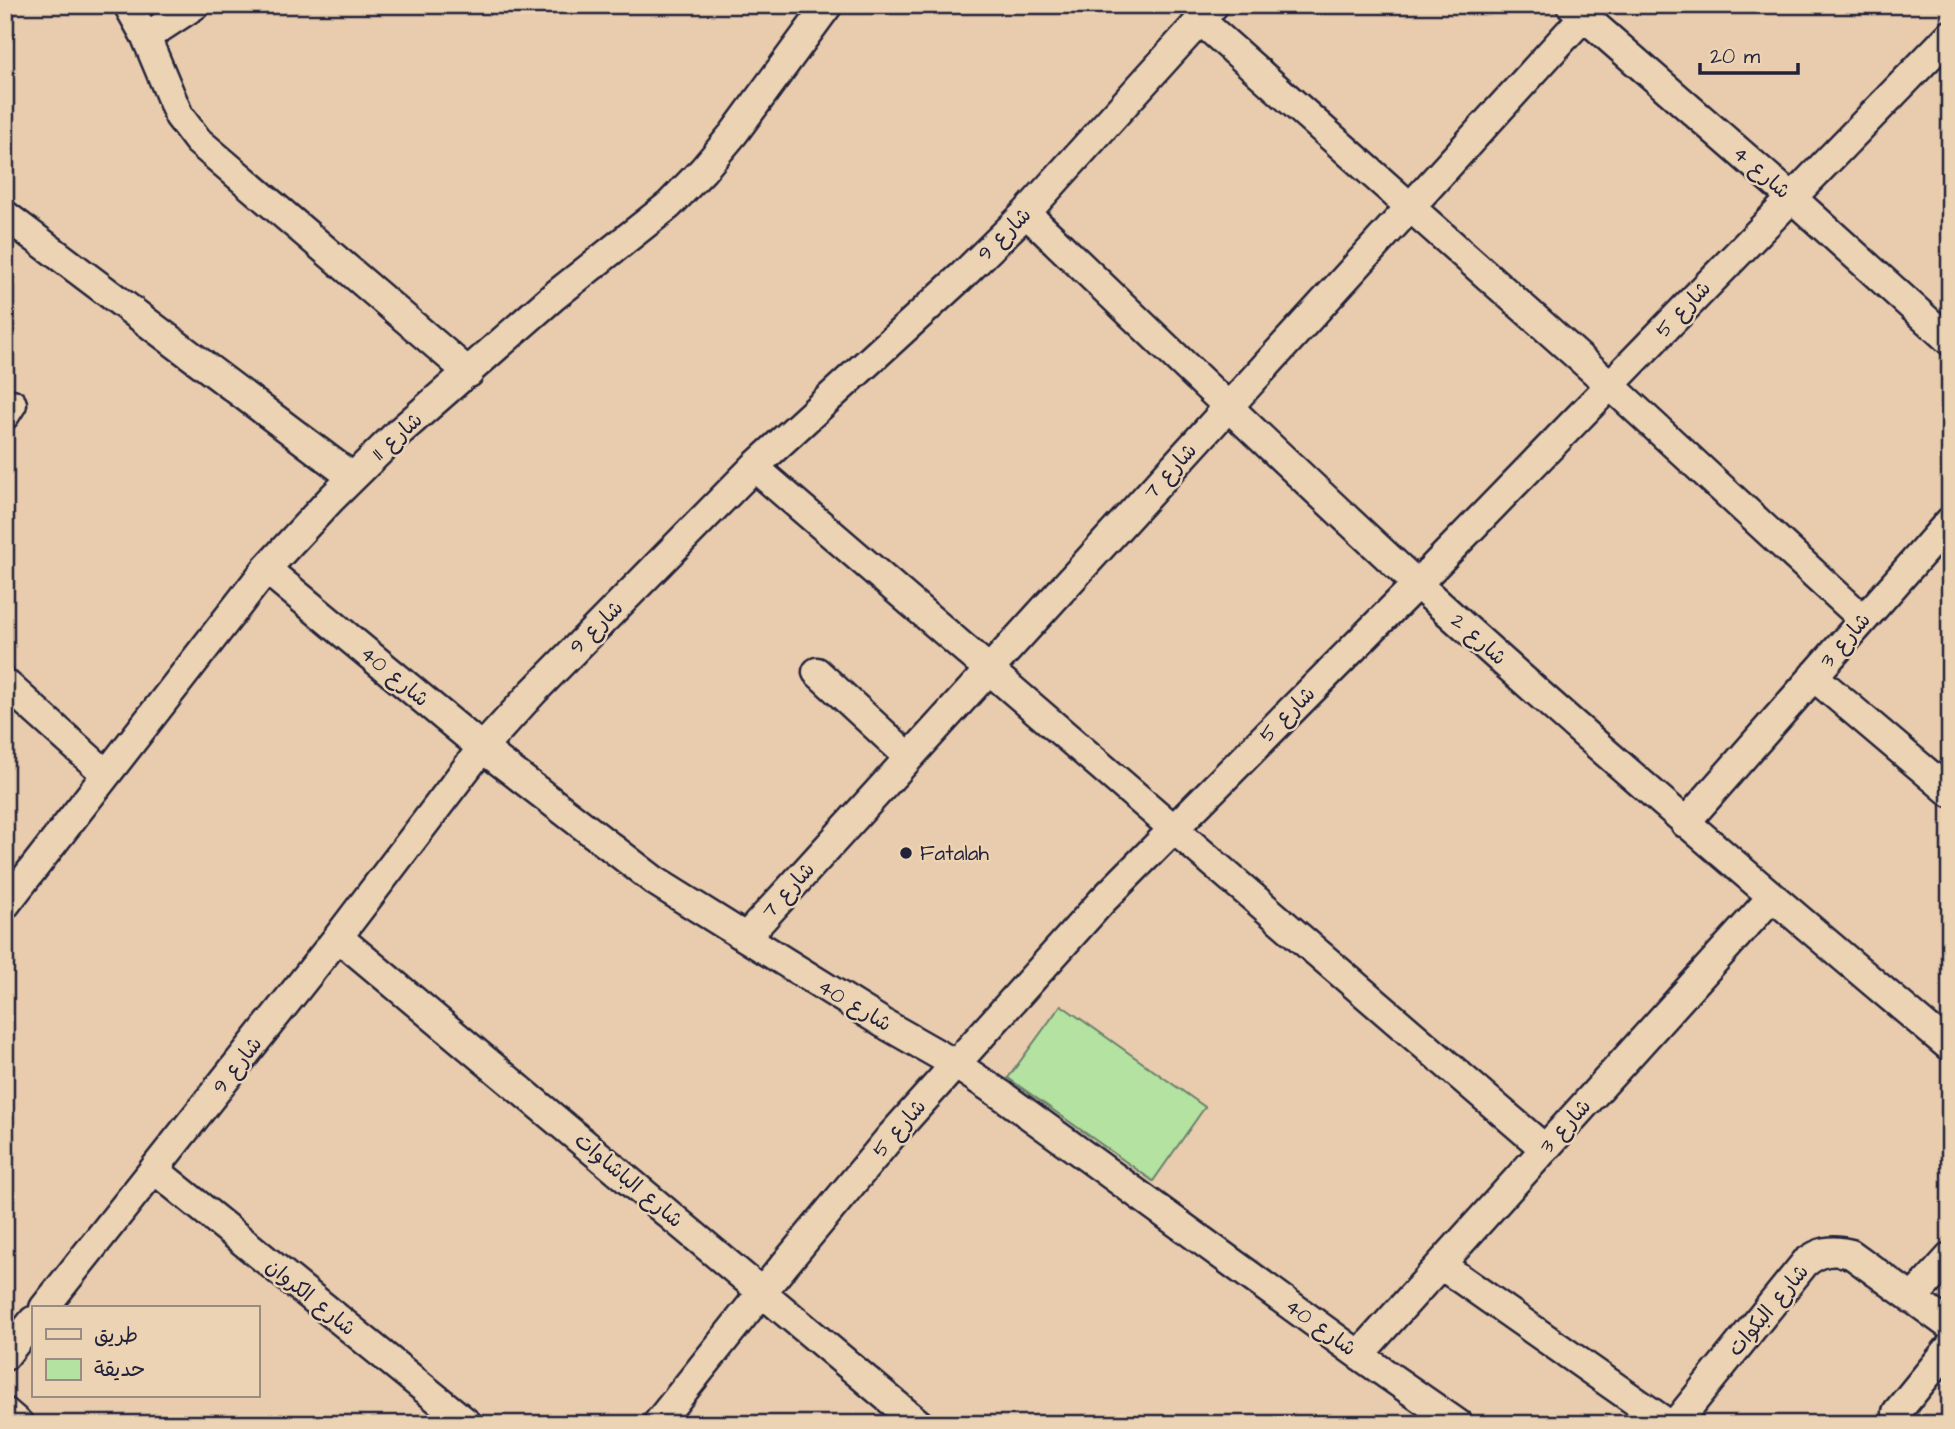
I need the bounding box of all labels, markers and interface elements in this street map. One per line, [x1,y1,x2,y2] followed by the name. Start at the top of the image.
[1700,32,1798,76] scale bar
[1710,42,1761,71] text: 20 m
[1726,139,1797,206] street label: شارع 4
[971,201,1038,268] street label: شارع 9
[1649,275,1718,344] street label: شارع 5
[366,406,429,467] street label: شارع 11
[1137,437,1203,506] street label: شارع 7
[563,594,630,661] street label: شارع 9
[1813,606,1877,674] street label: شارع 3
[1444,607,1513,672] street label: شارع 2
[354,639,435,714] street label: شارع 40
[1253,680,1322,749] street label: شارع 5
[920,839,989,868] place label: Fatalah
[898,845,914,861] marker: Fatalah
[755,856,821,925] street label: شارع 7
[812,972,897,1039] street label: شارع 40
[206,1030,269,1100] street label: شارع 9
[866,1093,933,1164] street label: شارع 5
[1533,1093,1598,1160] street label: شارع 3
[568,1126,689,1234] street label: شارع الباشاوات
[259,1252,362,1343] street label: شارع الكروان
[1721,1258,1816,1363] street label: شارع البكوات
[1279,1292,1362,1363] street label: شارع 40
[32,1306,259,1398] legend
[94,1321,138,1350] text: طريق
[94,1355,145,1384] text: حديقة

